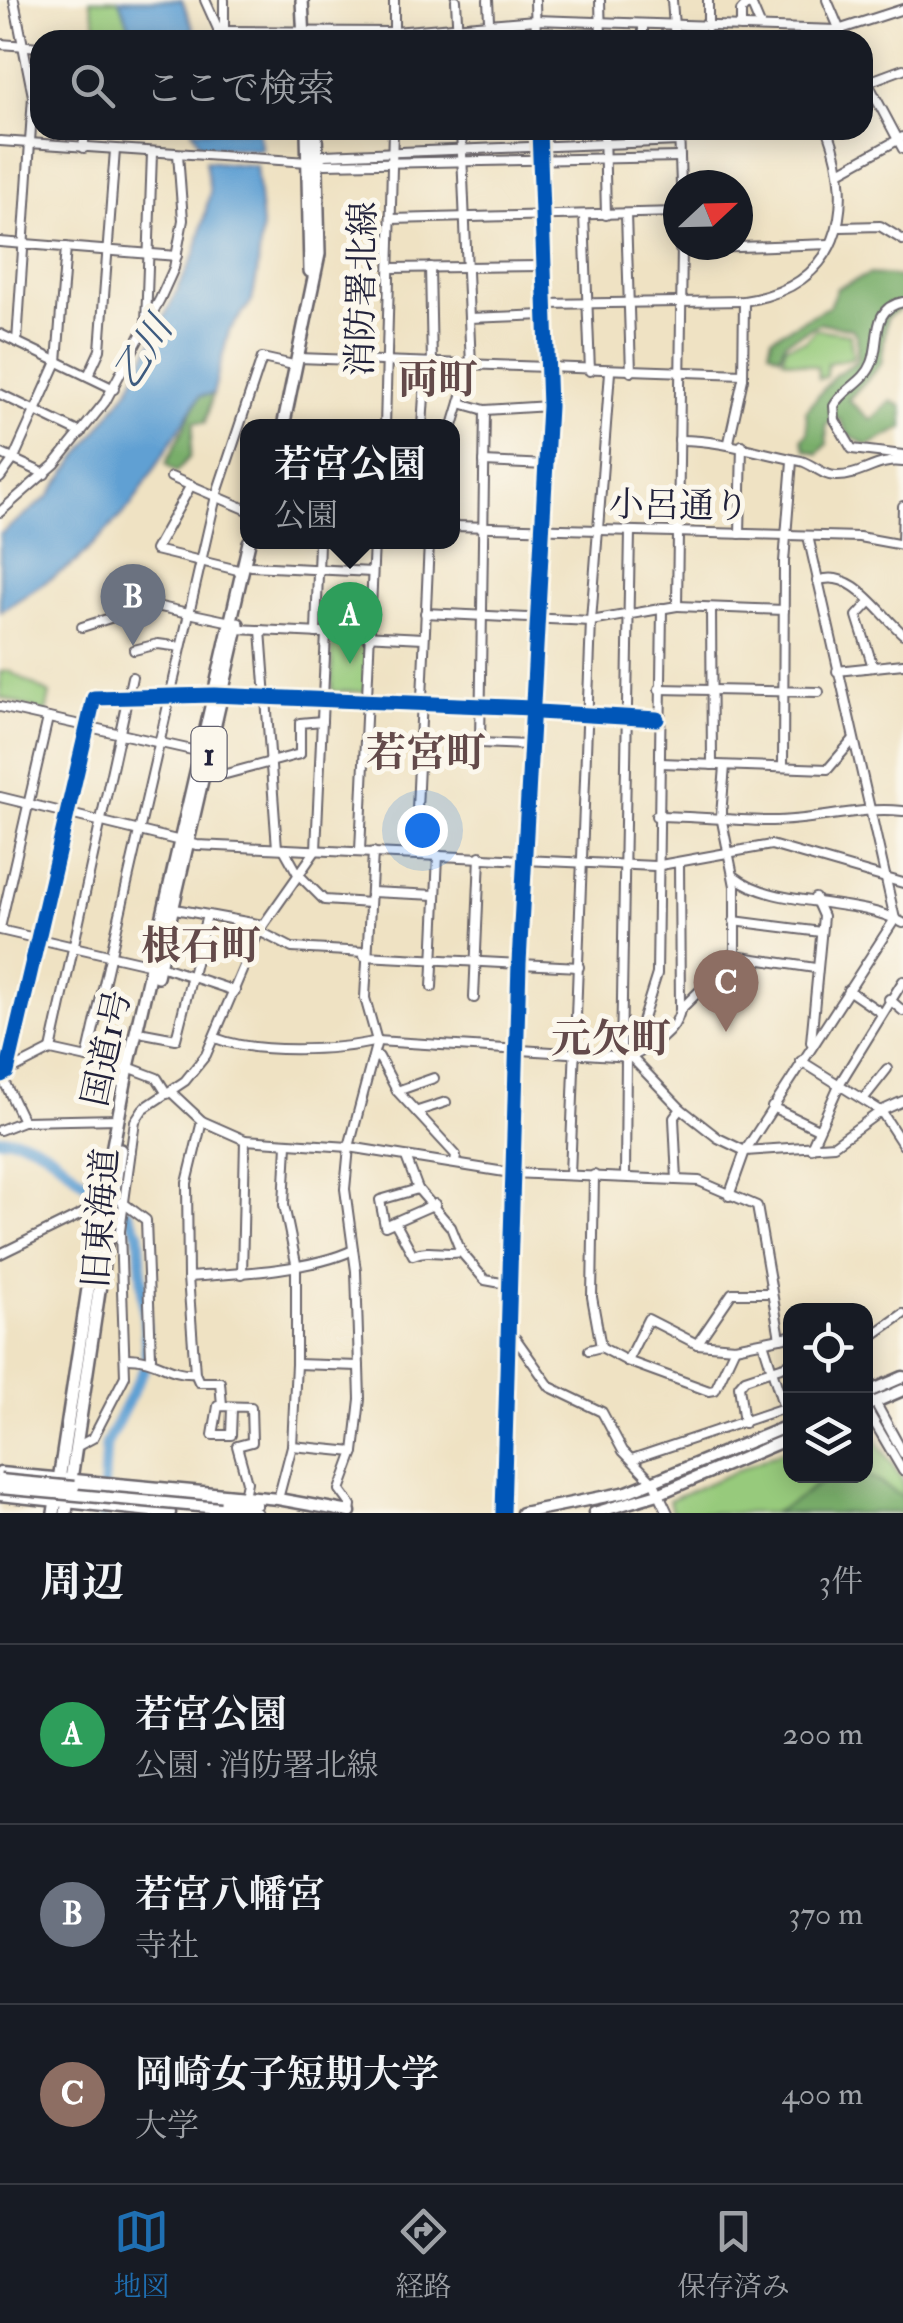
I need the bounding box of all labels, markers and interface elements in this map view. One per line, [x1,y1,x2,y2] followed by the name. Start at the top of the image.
[30,30,873,140] search box
[65,58,120,113] icon: search
[145,65,335,113] text: ここで検索
[663,170,753,260] north arrow
[338,201,386,377] street label: 消防署北線
[102,304,185,397] water label: 乙川
[398,355,478,406] district label: 両町
[240,419,460,549] popup
[274,441,426,489] text: 若宮公園
[609,483,749,529] street label: 小呂通り
[274,496,338,536] text: 公園
[100,564,166,646] pin: B
[318,582,382,664] pin: A
[192,727,226,781] road number: 1
[366,728,486,779] district label: 若宮町
[397,805,448,856] your location
[141,921,261,972] district label: 根石町
[694,950,758,1032] pin: C
[73,986,141,1110] street label: 国道1号
[551,1014,671,1065] district label: 元欠町
[74,1147,128,1289] street label: 旧東海道
[783,1303,873,1483] map controls
[783,1303,873,1393] button: locate
[783,1393,873,1483] button: layers
[40,1557,124,1609] text: 周辺
[819,1562,863,1602] text: 3件
[135,1691,287,1739] text: 若宮公園
[62,1714,83,1754] text: A
[782,1714,863,1754] text: 200 m
[135,1746,379,1786] text: 公園 · 消防署北線
[135,1871,325,1919] text: 若宮八幡宮
[62,1894,83,1934] text: B
[788,1894,863,1934] text: 370 m
[135,1926,199,1966] text: 寺社
[135,2051,439,2099] text: 岡崎女子短期大学
[61,2074,84,2114] text: C
[781,2074,863,2114] text: 400 m
[135,2106,199,2146] text: 大学
[113,2204,169,2305] tab: 地図
[395,2204,452,2305] tab: 経路
[678,2204,790,2305] tab: 保存済み

